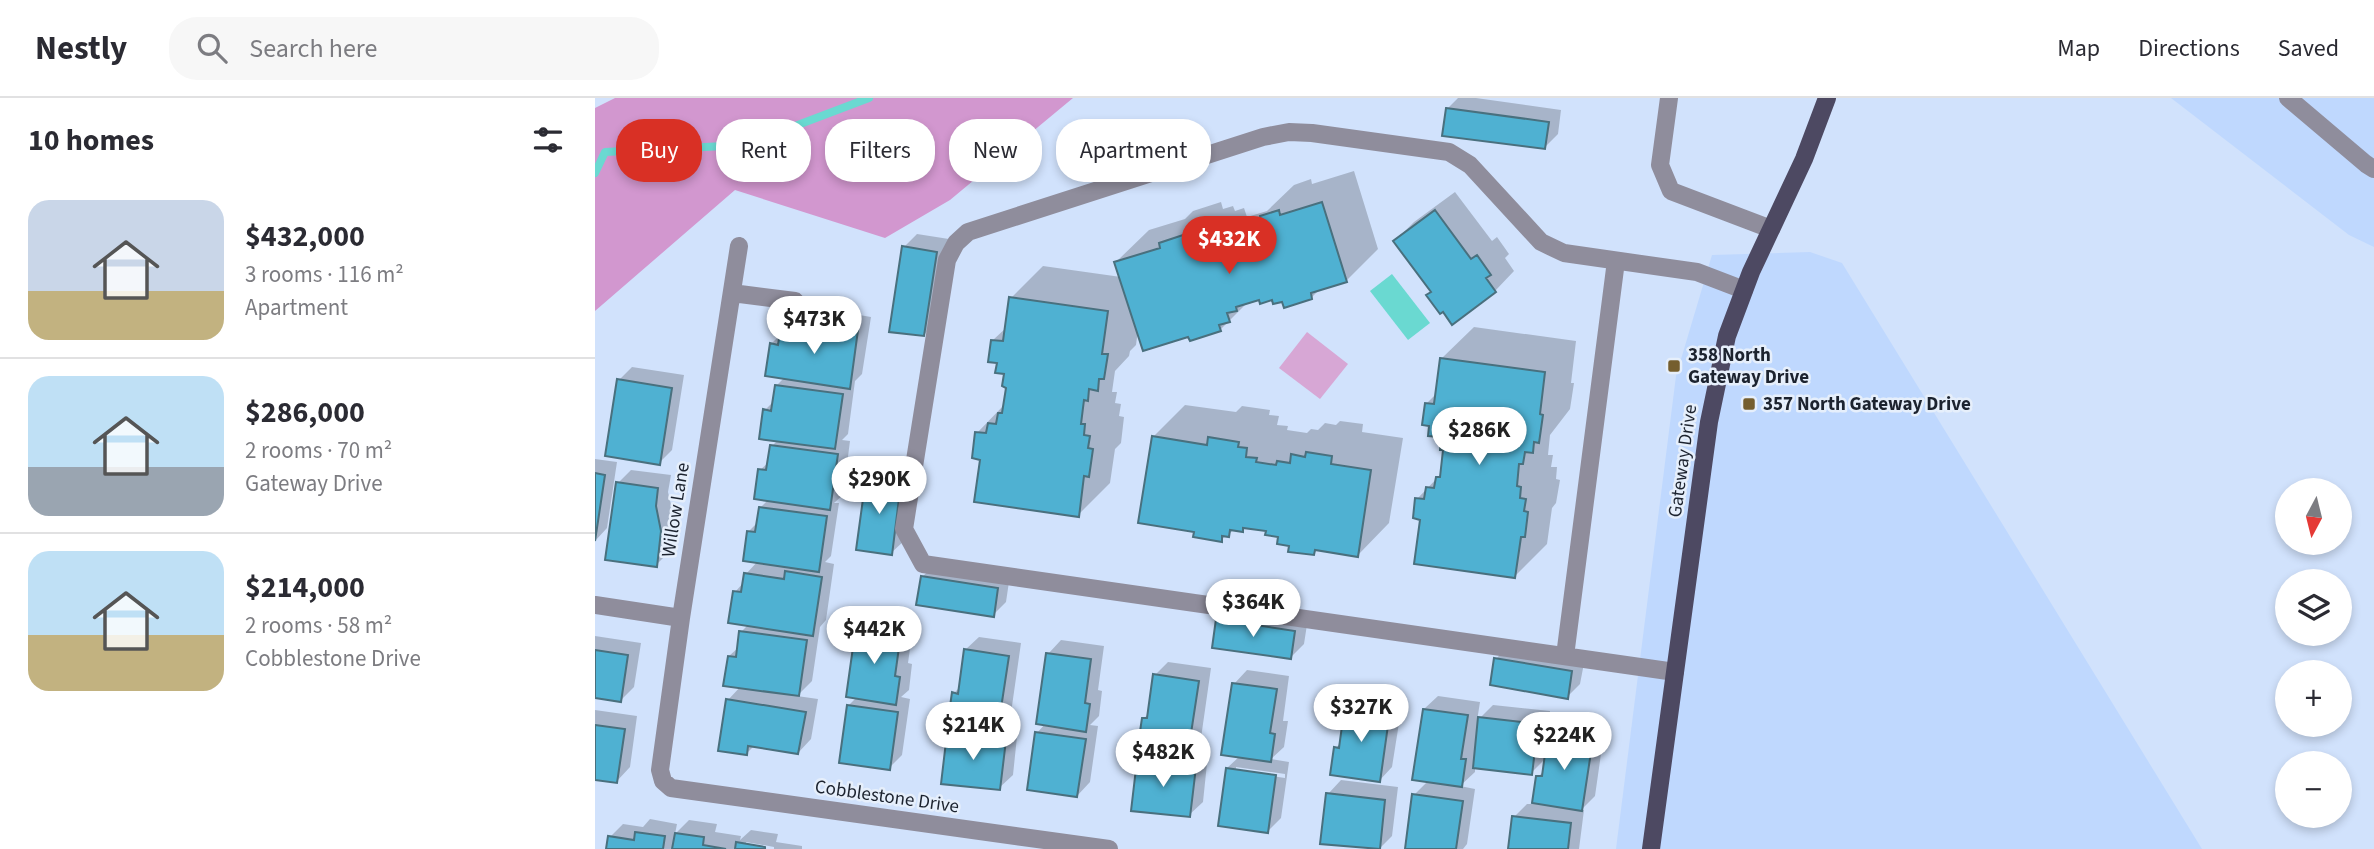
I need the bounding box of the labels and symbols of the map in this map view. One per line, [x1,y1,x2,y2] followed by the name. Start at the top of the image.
[1180,216,1278,276] pin: $432K
[765,296,863,356] pin: $473K
[1688,342,1809,391] place label: 358 North Gateway Drive
[1666,358,1682,374] marker: 358 North Gateway Drive
[1763,391,1971,418] place label: 357 North Gateway Drive
[1741,396,1757,412] marker: 357 North Gateway Drive
[1662,403,1704,519] street label: Gateway Drive
[1430,408,1528,467] pin: $286K
[830,456,928,516] pin: $290K
[655,461,697,559] street label: Willow Lane
[2275,478,2352,555] north arrow
[1204,580,1302,639] pin: $364K
[825,606,923,666] pin: $442K
[1312,684,1410,744] pin: $327K
[924,702,1022,762] pin: $214K
[1515,712,1613,772] pin: $224K
[1114,730,1212,789] pin: $482K
[813,774,961,820] street label: Cobblestone Drive

